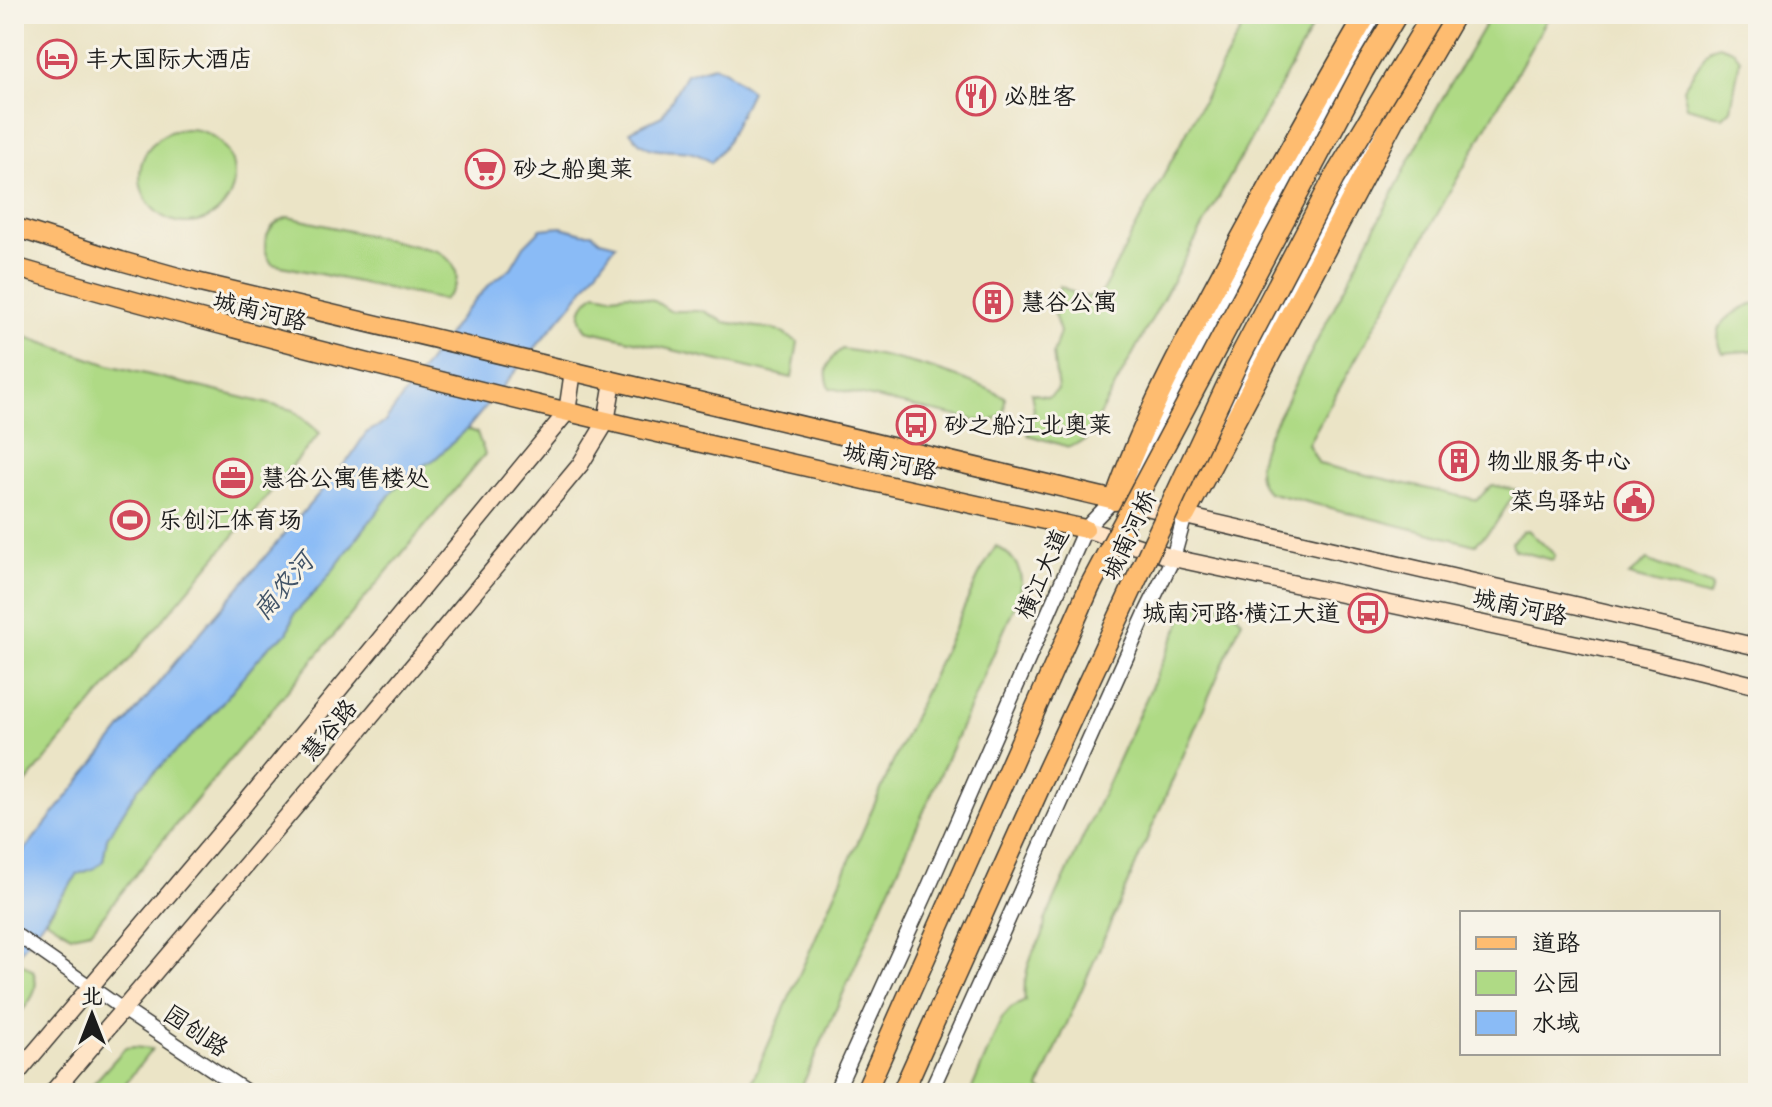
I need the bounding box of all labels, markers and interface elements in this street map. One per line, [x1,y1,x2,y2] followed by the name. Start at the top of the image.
[36,38,78,80] hotel icon: 丰大国际大酒店
[85,44,253,73] place label: 丰大国际大酒店
[955,75,997,117] restaurant icon: 必胜客
[1004,81,1076,110] place label: 必胜客
[464,148,506,190] supermarket icon: 砂之船奥莱
[513,154,633,183] place label: 砂之船奥莱
[972,281,1014,323] building icon: 慧谷公寓
[210,285,310,336] street label: 城南河路
[1021,287,1117,316] place label: 慧谷公寓
[895,404,937,446] bus stop icon: 砂之船江北奥莱
[944,410,1112,439] place label: 砂之船江北奥莱
[840,436,940,485] street label: 城南河路
[1438,440,1480,482] building icon: 物业服务中心
[1487,446,1631,475] place label: 物业服务中心
[212,457,254,499] office icon: 慧谷公寓售楼处
[261,463,429,492] place label: 慧谷公寓售楼处
[1613,480,1655,522] public building icon: 菜鸟驿站
[1095,485,1162,584] street label: 城南河桥
[1510,486,1606,515] place label: 菜鸟驿站
[109,499,151,541] sports icon: 乐创汇体育场
[158,505,302,534] place label: 乐创汇体育场
[1009,524,1074,624] street label: 横江大道
[246,543,323,626] water label: 南农河
[1470,582,1570,631] street label: 城南河路
[1347,592,1389,634] bus stop icon: 城南河路·横江大道
[1142,598,1340,627] place label: 城南河路·横江大道
[294,693,363,767] street label: 慧谷路
[1460,911,1720,1055] legend
[1532,928,1580,957] text: 道路
[1532,968,1580,997] text: 公园
[52,975,132,1055] north arrow
[81,982,103,1009] text: 北
[158,998,234,1063] street label: 园创路
[1532,1008,1580,1037] text: 水域

